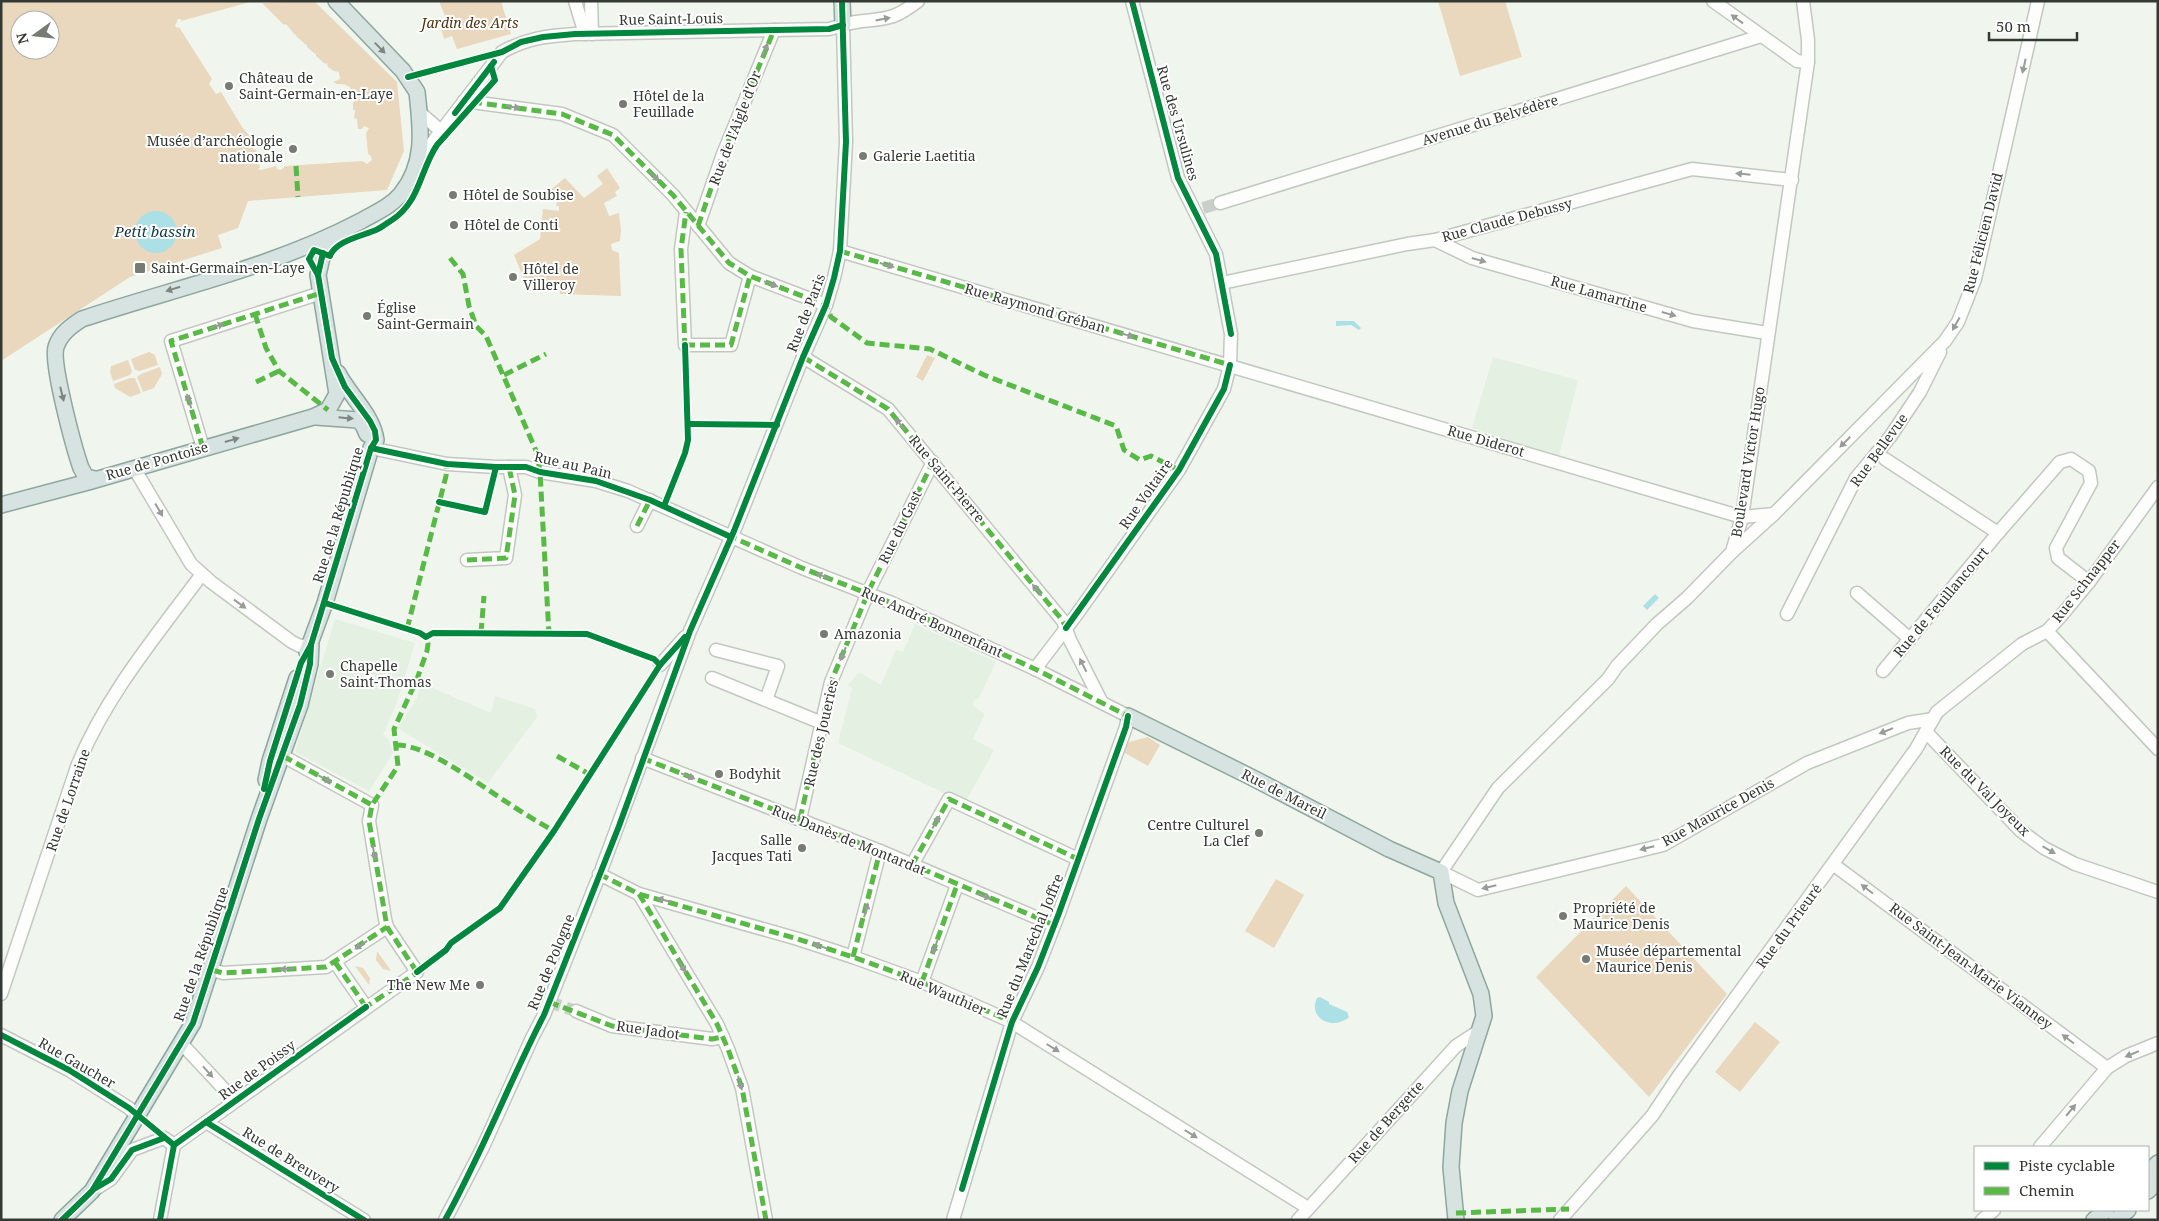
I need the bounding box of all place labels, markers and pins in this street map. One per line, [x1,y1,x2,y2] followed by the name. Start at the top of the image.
[239,68,393,103] place label: Château de Saint-Germain-en-Laye
[223,80,235,92] marker: Château de Saint-Germain-en-Laye
[633,86,705,121] place label: Hôtel de la Feuillade
[617,98,629,110] marker: Hôtel de la Feuillade
[147,131,283,166] place label: Musée d’archéologie nationale
[287,143,299,155] marker: Musée d’archéologie nationale
[873,146,976,165] place label: Galerie Laetitia
[857,150,869,162] marker: Galerie Laetitia
[463,185,574,204] place label: Hôtel de Soubise
[447,189,459,201] marker: Hôtel de Soubise
[464,215,559,234] place label: Hôtel de Conti
[448,219,460,231] marker: Hôtel de Conti
[151,258,305,277] place label: Saint-Germain-en-Laye
[523,259,579,294] place label: Hôtel de Villeroy
[133,261,147,275] marker: Saint-Germain-en-Laye
[507,271,519,283] marker: Hôtel de Villeroy
[377,298,474,333] place label: Église Saint-Germain
[361,310,373,322] marker: Église Saint-Germain
[834,624,902,643] place label: Amazonia
[818,628,830,640] marker: Amazonia
[340,656,431,691] place label: Chapelle Saint-Thomas
[324,668,336,680] marker: Chapelle Saint-Thomas
[729,764,781,783] place label: Bodyhit
[713,768,725,780] marker: Bodyhit
[1147,815,1251,850] place label: Centre Culturel La Clef
[1253,827,1265,839] marker: Centre Culturel La Clef
[711,830,793,865] place label: Salle Jacques Tati
[796,842,808,854] marker: Salle Jacques Tati
[1573,898,1670,933] place label: Propriété de Maurice Denis
[1557,910,1569,922] marker: Propriété de Maurice Denis
[1596,941,1742,976] place label: Musée départemental Maurice Denis
[1580,953,1592,965] marker: Musée départemental Maurice Denis
[387,975,470,994] place label: The New Me
[474,979,486,991] marker: The New Me

